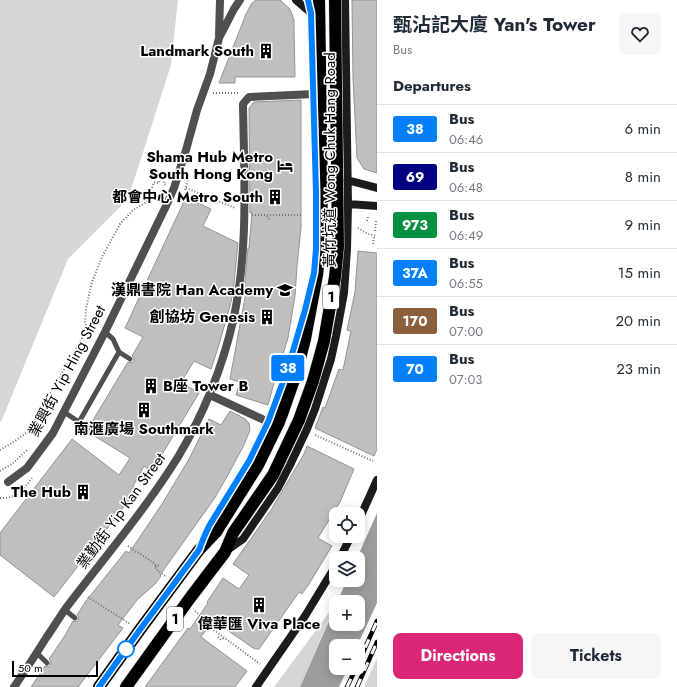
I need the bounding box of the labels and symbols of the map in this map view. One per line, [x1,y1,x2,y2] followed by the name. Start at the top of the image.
[140,40,254,62] place label: Landmark South
[257,42,275,60] building icon: Landmark South
[319,52,341,268] street label: 黃竹坑道 Wong Chuk Hang Road
[146,146,273,185] place label: Shama Hub Metro South Hong Kong
[276,157,294,175] hotel icon: Shama Hub Metro South Hong Kong
[112,186,263,208] place label: 都會中心 Metro South
[266,188,284,206] building icon: 都會中心 Metro South
[111,279,273,301] place label: 漢鼎書院 Han Academy
[276,281,294,299] school or university icon: 漢鼎書院 Han Academy
[323,285,339,309] road number: 1
[23,301,111,441] street label: 業興街 Yip Hing Street
[150,306,255,328] place label: 創協坊 Genesis
[258,308,276,326] building icon: 創協坊 Genesis
[270,355,306,381] line badge: 38
[163,375,248,397] place label: B座 Tower B
[142,377,160,395] building icon: B座 Tower B
[135,401,153,419] building icon: 南滙廣場 Southmark
[74,418,214,440] place label: 南滙廣場 Southmark
[71,448,171,574] street label: 業勤街 Yip Kan Street
[11,481,71,503] place label: The Hub
[74,483,92,501] building icon: The Hub
[250,596,268,614] building icon: 偉華匯 Viva Place
[167,607,183,631] road number: 1
[198,613,321,635] place label: 偉華匯 Viva Place
[117,640,135,658] unlabelled marker
[12,659,98,678] scale bar

